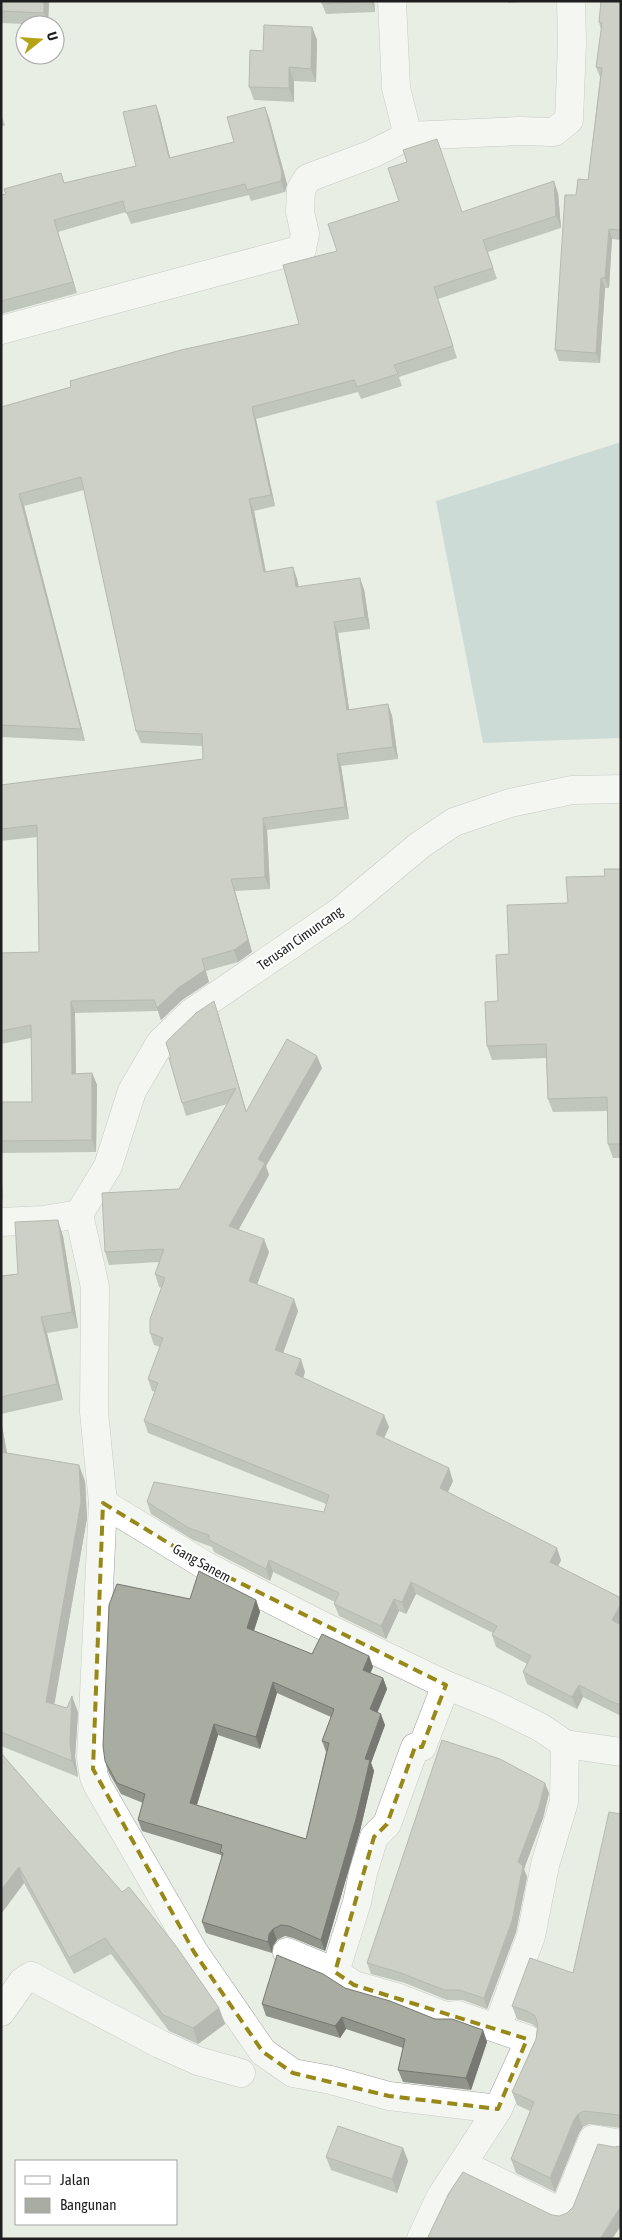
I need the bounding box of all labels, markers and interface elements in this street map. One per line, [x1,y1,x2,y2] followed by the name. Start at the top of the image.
[15,15,65,65] north arrow
[44,30,61,42] text: U
[254,903,346,973] street label: Terusan Cimuncang
[170,1540,234,1586] street label: Gang Sanem
[15,2160,178,2225] legend
[60,2171,90,2188] text: Jalan
[60,2196,117,2213] text: Bangunan

